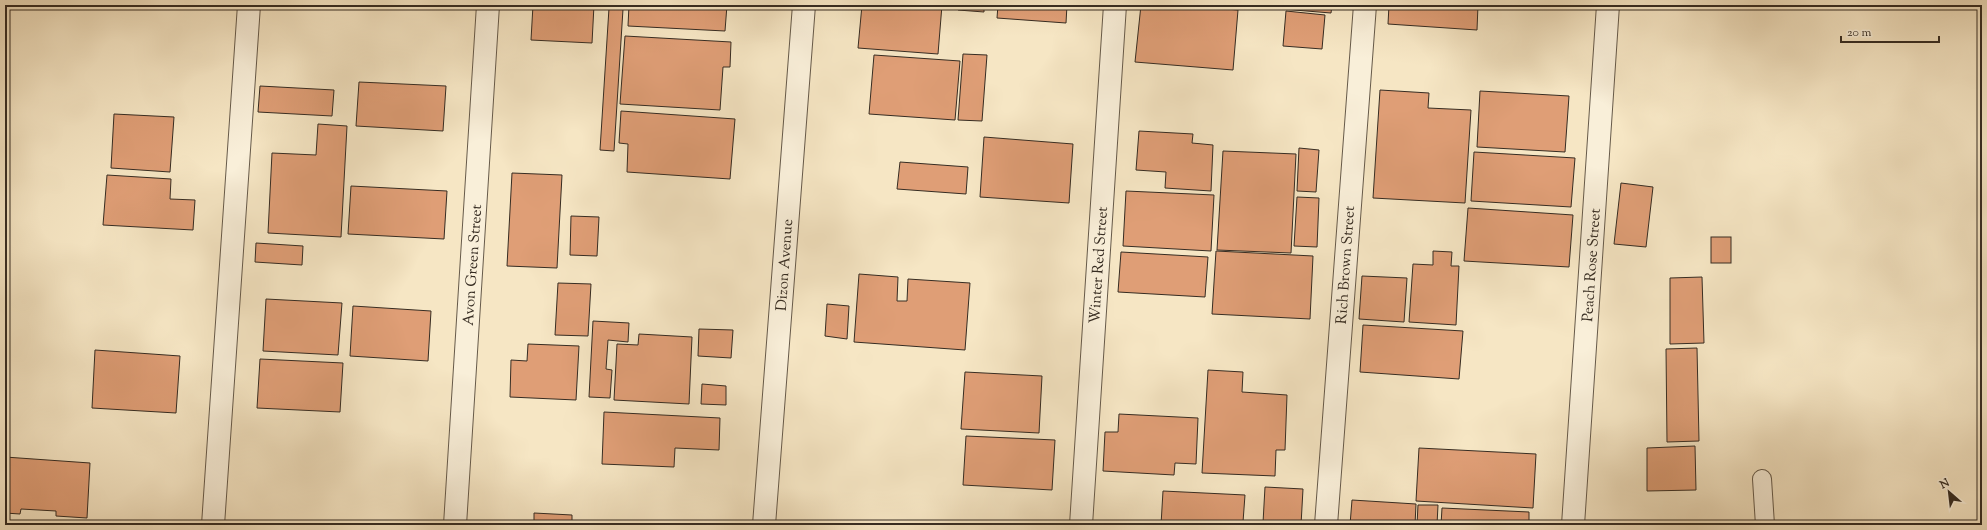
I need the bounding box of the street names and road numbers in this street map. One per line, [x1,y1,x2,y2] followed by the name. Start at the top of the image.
[459,204,488,327] street label: Avon Green Street
[1332,205,1361,325] street label: Rich Brown Street
[1085,206,1114,324] street label: Winter Red Street
[1578,208,1607,322] street label: Peach Rose Street
[772,218,799,312] street label: Dizon Avenue

